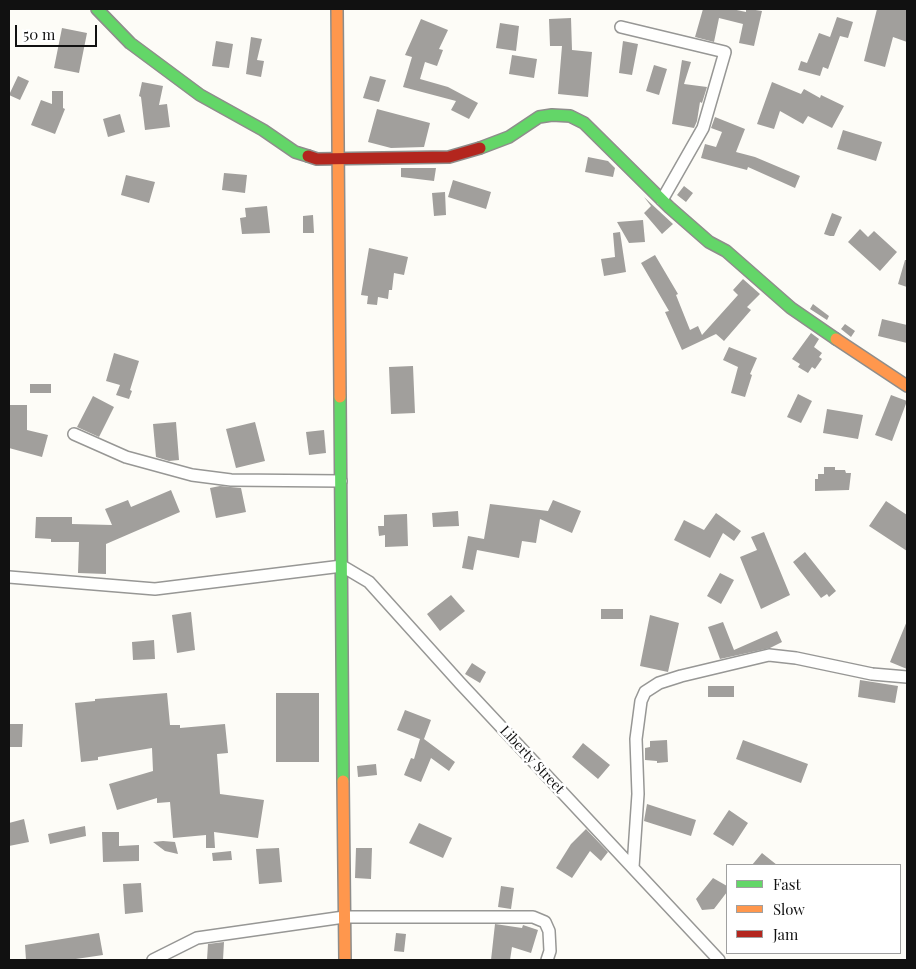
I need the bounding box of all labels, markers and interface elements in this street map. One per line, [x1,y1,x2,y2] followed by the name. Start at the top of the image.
[18,15,100,47] scale bar
[23,24,55,44] text: 50 m
[496,723,568,797] street label: Liberty Street
[726,864,901,954] legend
[773,874,801,894] text: Fast
[773,899,805,919] text: Slow
[773,924,798,944] text: Jam

